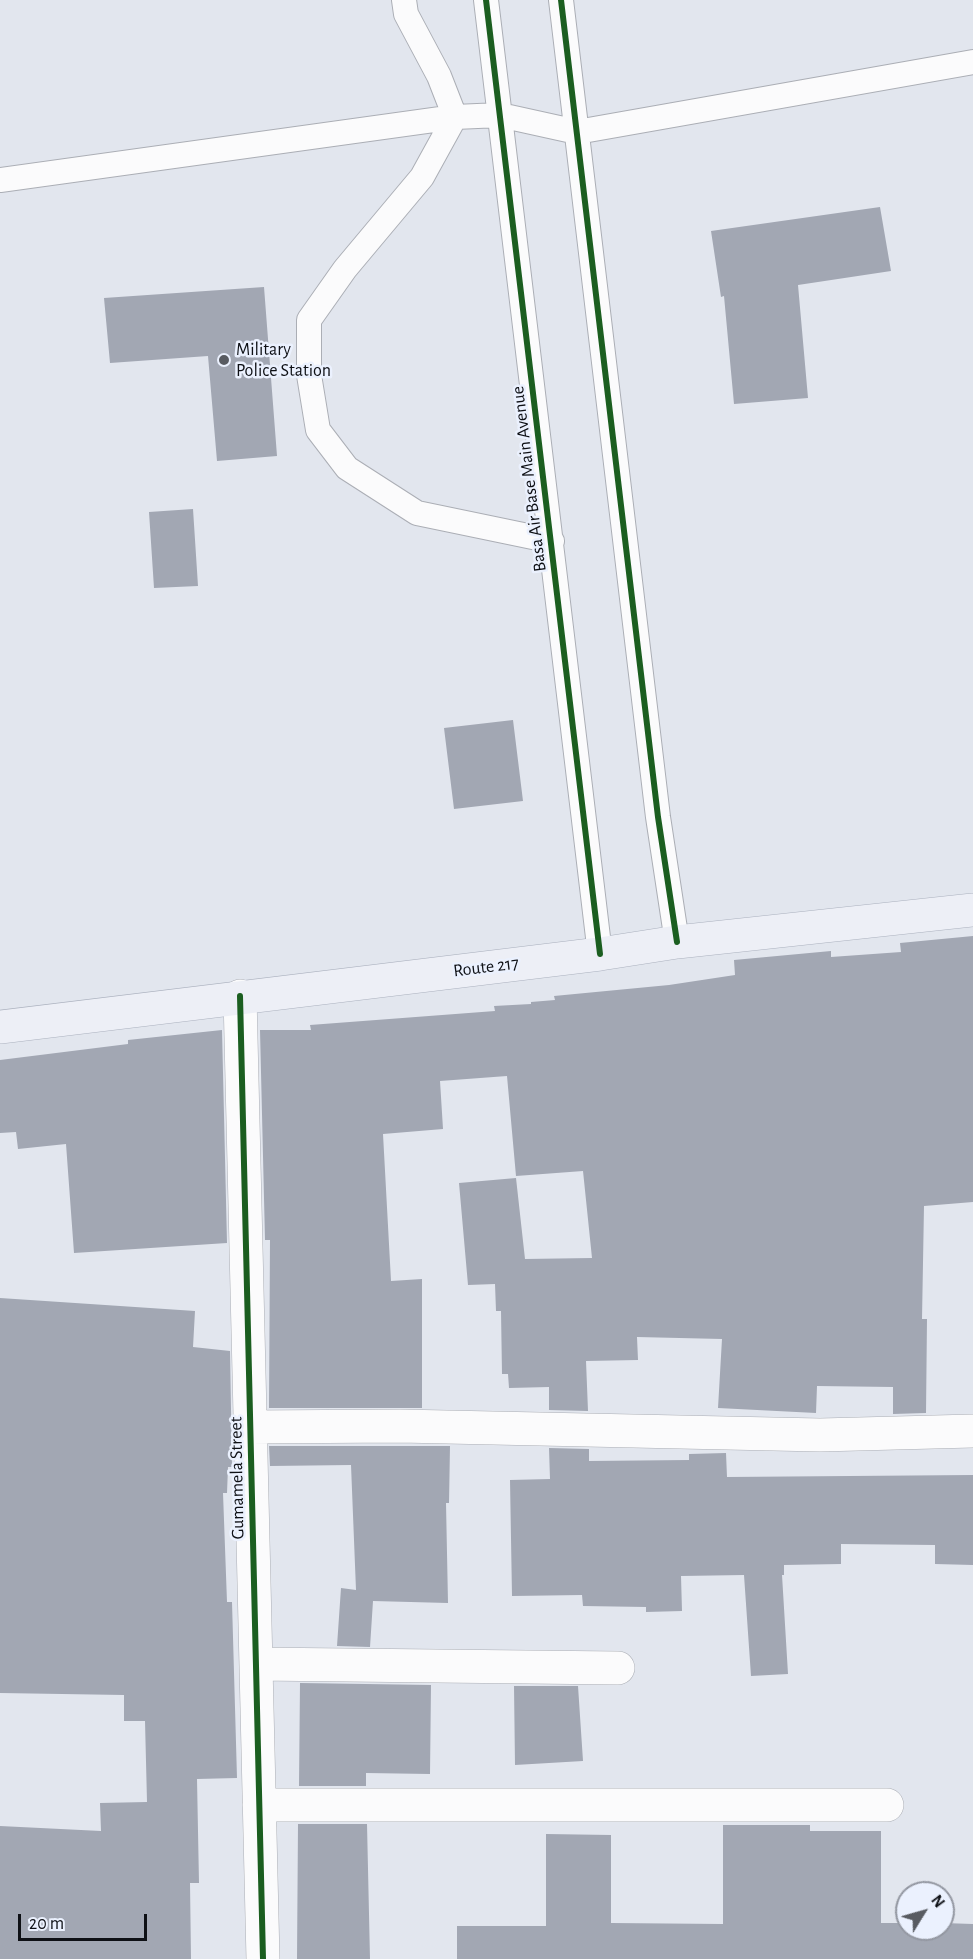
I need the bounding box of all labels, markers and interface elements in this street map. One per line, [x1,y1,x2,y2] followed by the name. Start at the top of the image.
[236,339,331,382] place label: Military Police Station
[217,353,231,367] marker: Military Police Station
[507,385,551,573] street label: Basa Air Base Main Avenue
[452,952,520,982] street label: Route 217
[225,1416,249,1540] street label: Gumamela Street
[895,1881,955,1941] north arrow
[928,1892,948,1911] text: N
[21,1902,150,1940] scale bar
[29,1915,64,1933] text: 20 m

